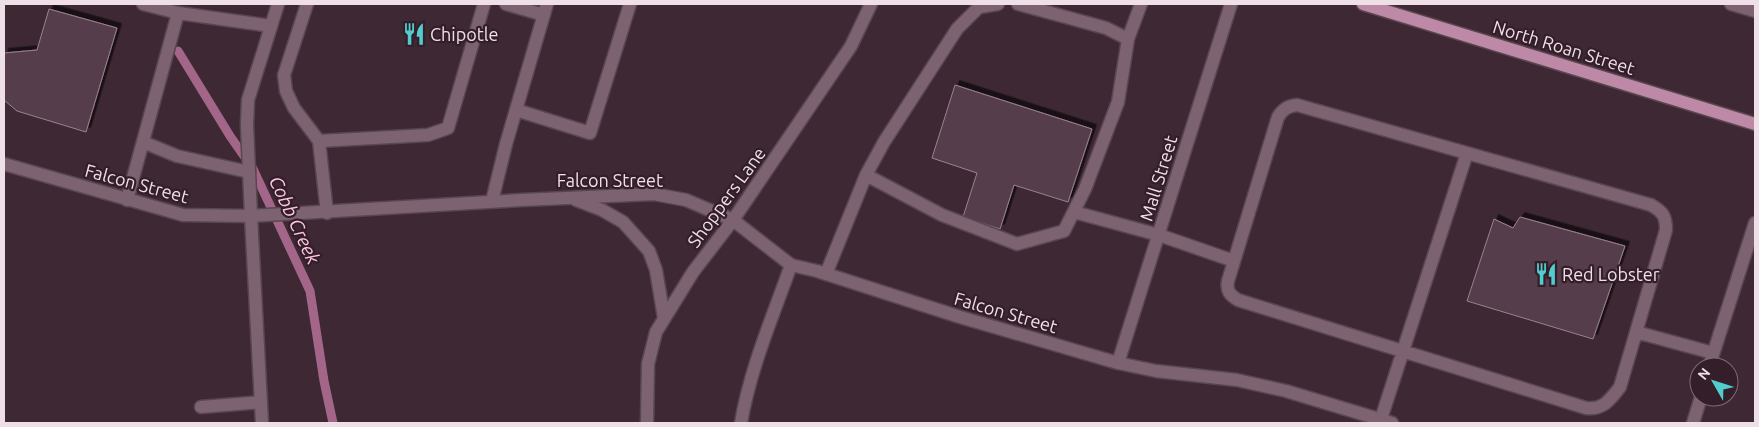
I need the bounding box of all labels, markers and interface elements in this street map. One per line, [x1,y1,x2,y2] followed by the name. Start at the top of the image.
[1491,16,1637,78] street label: North Roan Street
[401,21,427,47] restaurant icon: Chipotle
[430,24,498,44] place label: Chipotle
[1135,133,1181,223] street label: Mall Street
[683,143,769,251] street label: Shoppers Lane
[83,160,191,206] street label: Falcon Street
[557,170,663,190] street label: Falcon Street
[265,172,325,268] water label: Cobb Creek
[1533,261,1559,287] restaurant icon: Red Lobster
[1562,264,1660,284] place label: Red Lobster
[952,288,1060,336] street label: Falcon Street
[1689,357,1739,407] north arrow
[1694,365,1713,383] text: N

